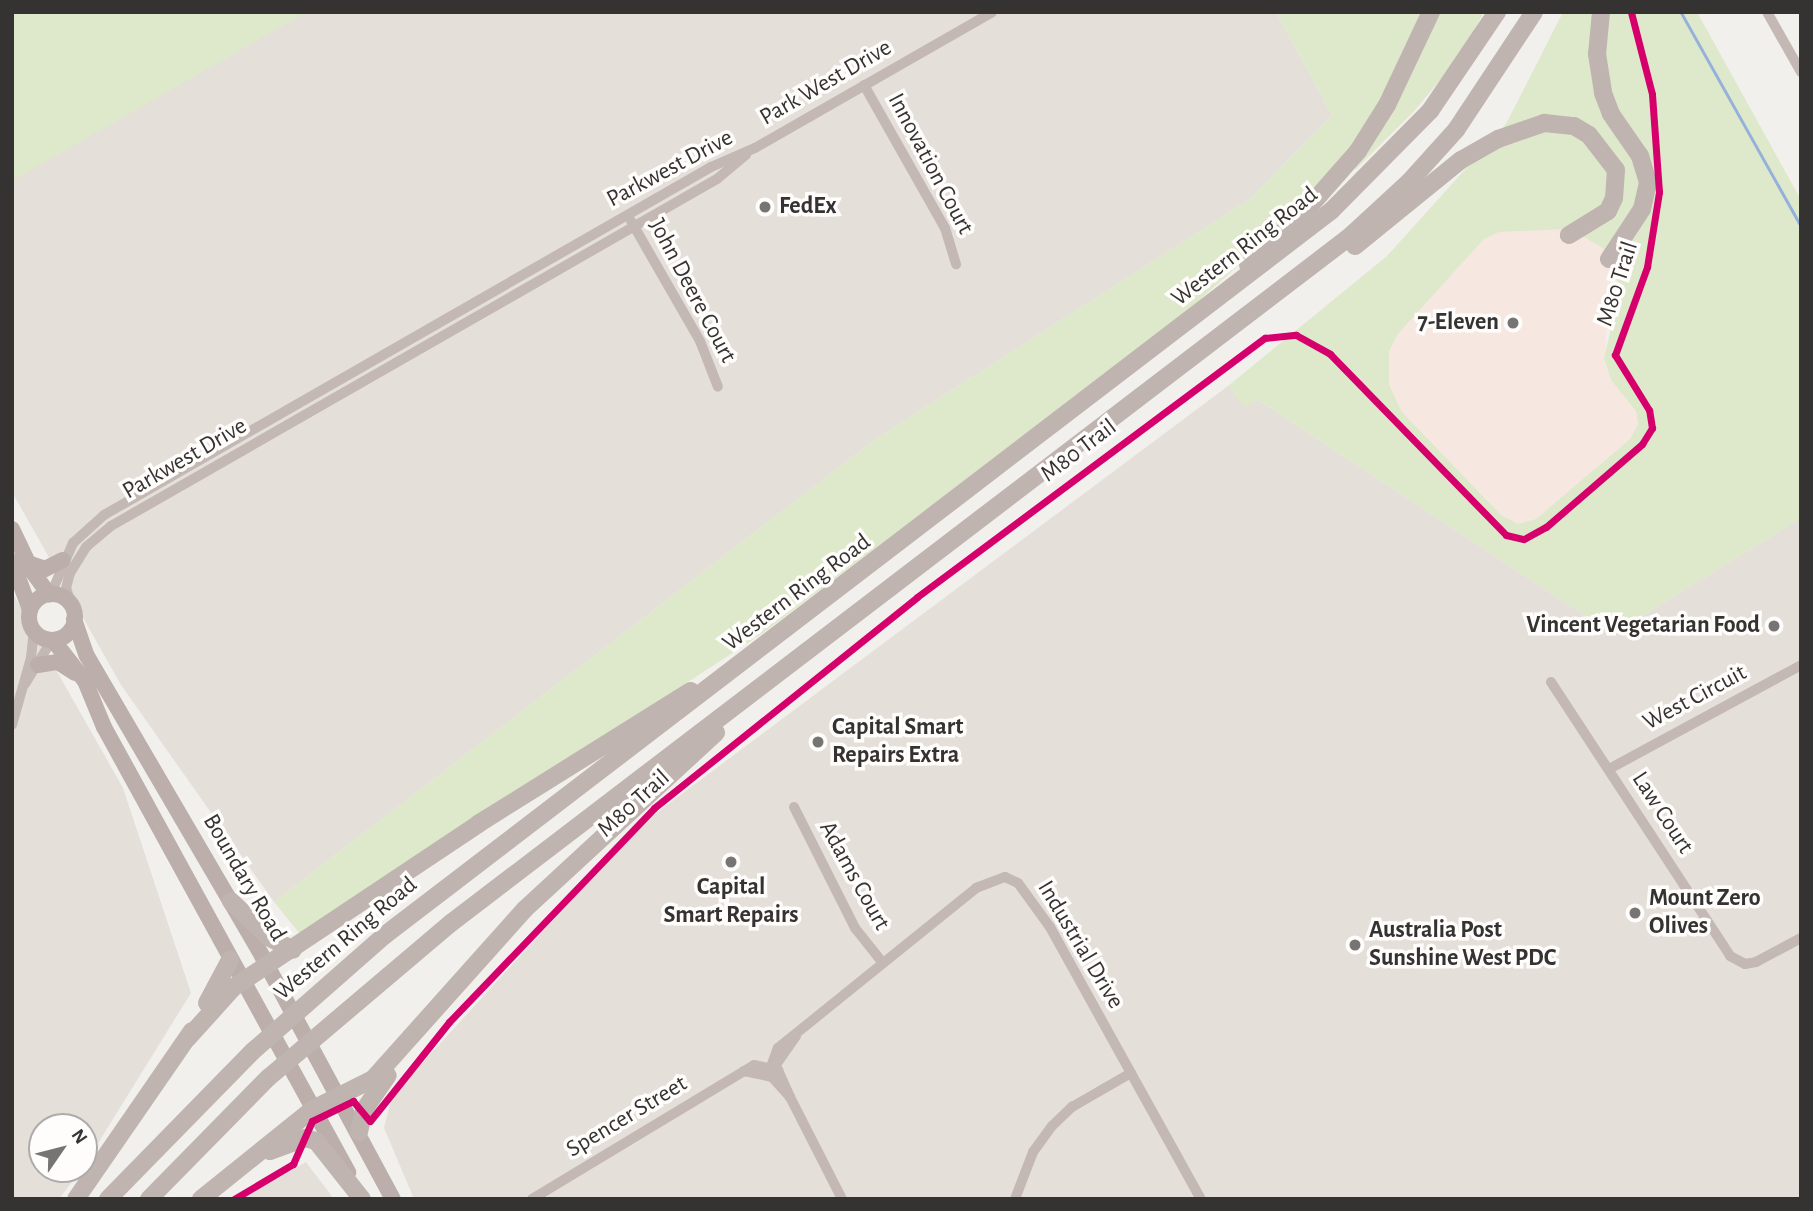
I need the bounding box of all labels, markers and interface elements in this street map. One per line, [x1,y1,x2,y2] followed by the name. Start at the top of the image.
[755,34,897,132] street label: Park West Drive
[881,89,979,239] street label: Innovation Court
[602,124,738,214] street label: Parkwest Drive
[1166,181,1324,313] street label: Western Ring Road
[779,193,837,221] place label: FedEx
[757,199,773,215] marker: FedEx
[642,214,742,368] street label: John Deere Court
[1591,238,1645,330] street label: M80 Trail
[1418,309,1499,337] place label: 7-Eleven
[1505,315,1521,331] marker: 7-Eleven
[118,412,252,506] street label: Parkwest Drive
[1035,413,1123,489] street label: M80 Trail
[717,528,877,658] street label: Western Ring Road
[1526,612,1760,640] place label: Vincent Vegetarian Food
[1766,618,1782,634] marker: Vincent Vegetarian Food
[1638,659,1752,737] street label: West Circuit
[832,714,963,770] place label: Capital Smart Repairs Extra
[810,734,826,750] marker: Capital Smart Repairs Extra
[592,764,676,844] street label: M80 Trail
[1625,767,1699,859] street label: Law Court
[196,809,292,947] street label: Boundary Road
[812,817,896,935] street label: Adams Court
[723,854,739,870] marker: Capital Smart Repairs
[269,871,423,1007] street label: Western Ring Road
[663,874,799,930] place label: Capital Smart Repairs
[1031,876,1129,1014] street label: Industrial Drive
[1649,885,1761,941] place label: Mount Zero Olives
[1627,905,1643,921] marker: Mount Zero Olives
[1369,917,1556,973] place label: Australia Post Sunshine West PDC
[1347,937,1363,953] marker: Australia Post Sunshine West PDC
[562,1070,692,1164] street label: Spencer Street
[28,1113,98,1183] north arrow
[67,1126,91,1148] text: N

